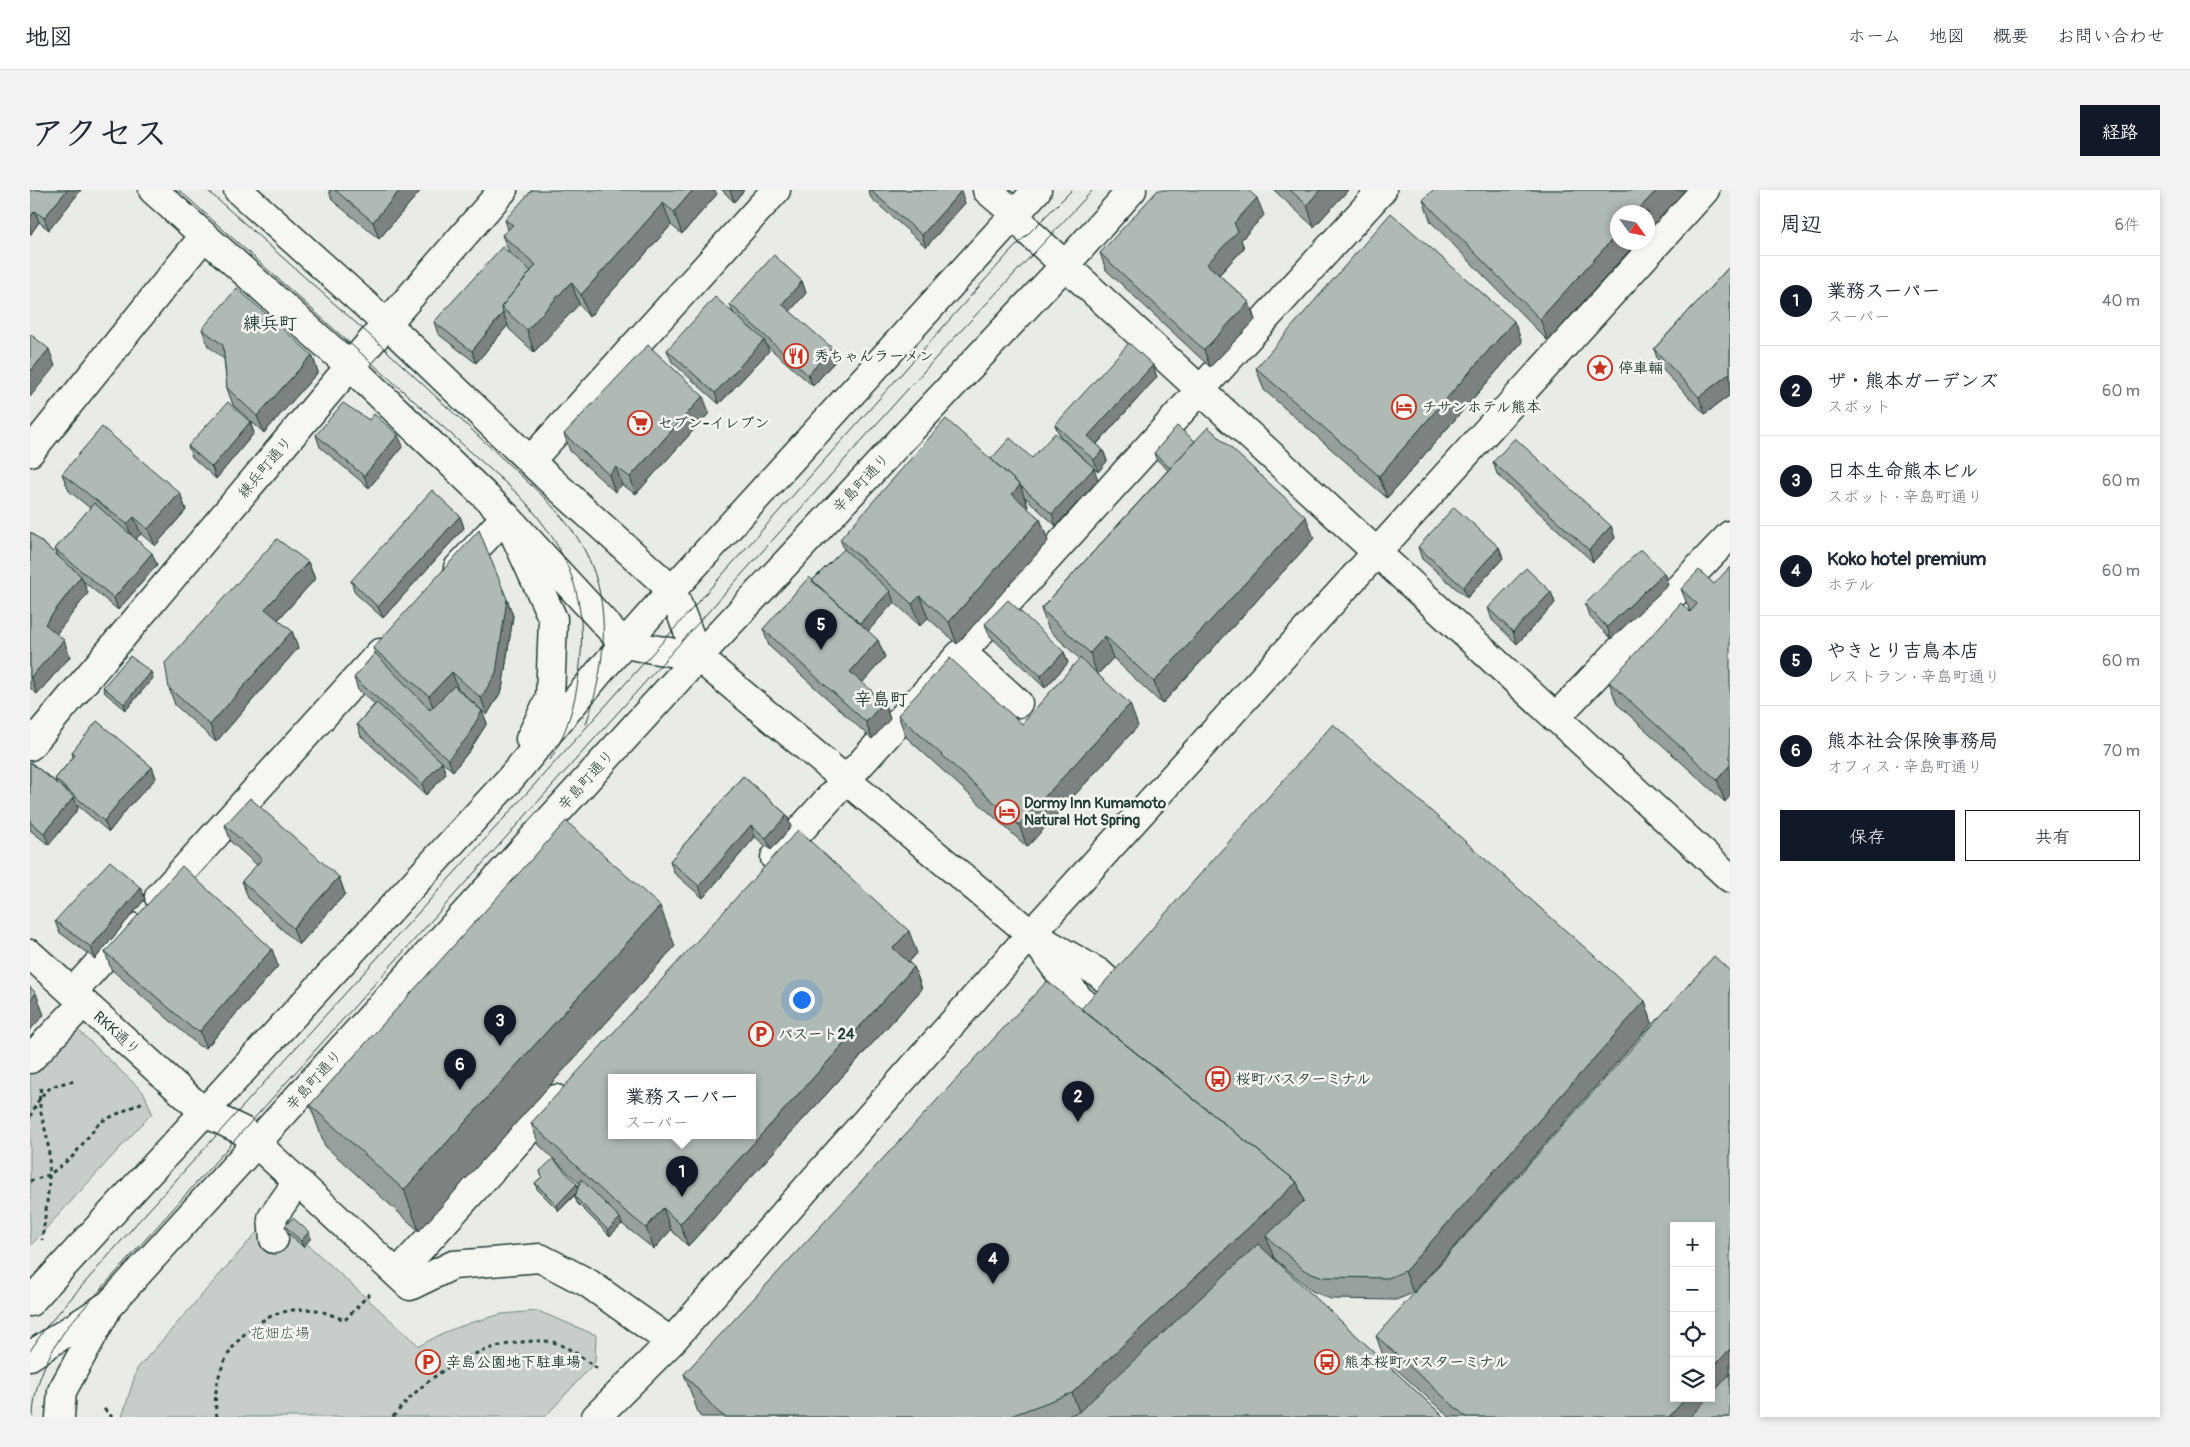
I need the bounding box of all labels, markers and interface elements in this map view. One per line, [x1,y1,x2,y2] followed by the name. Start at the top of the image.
[25,23,73,52] text: 地図
[1848,25,1901,48] text: ホーム
[1929,25,1965,48] text: 地図
[1993,25,2029,48] text: 概要
[2057,25,2165,48] text: お問い合わせ
[2080,105,2160,156] button: 経路
[30,112,168,156] text: アクセス
[1610,205,1655,250] north arrow
[1780,211,1822,238] text: 周辺
[2115,215,2140,235] text: 6件
[1827,279,1940,303] text: 業務スーパー
[1793,291,1799,311] text: 1
[2102,291,2140,311] text: 40 m
[1827,307,1890,327] text: スーパー
[243,312,297,335] district label: 練兵町
[783,343,809,369] restaurant icon: 秀ちゃんラーメン
[814,347,934,366] place label: 秀ちゃんラーメン
[1587,355,1613,381] place icon: 停車輛
[1618,359,1663,378] place label: 停車輛
[1827,369,1998,393] text: ザ・熊本ガーデンズ
[1792,381,1800,401] text: 2
[2102,381,2140,401] text: 60 m
[1391,394,1417,420] hotel icon: チサンホテル熊本
[1827,397,1891,417] text: スポット
[1422,398,1541,417] place label: チサンホテル熊本
[627,410,653,436] supermarket icon: セブン-イレブン
[658,414,769,433] place label: セブン-イレブン
[234,432,297,502] street label: 練兵町通り
[829,449,894,517] street label: 辛島町通り
[1827,459,1979,483] text: 日本生命熊本ビル
[1792,471,1800,491] text: 3
[2102,471,2140,491] text: 60 m
[1827,487,1983,507] text: スポット · 辛島町通り
[1827,547,1986,571] text: Koko hotel premium
[1791,561,1801,581] text: 4
[2102,561,2140,581] text: 60 m
[1827,575,1874,595] text: ホテル
[805,609,837,650] pin: 5
[1827,639,1979,663] text: やきとり吉鳥本店
[1792,651,1800,671] text: 5
[2102,651,2140,671] text: 60 m
[1827,667,2000,687] text: レストラン · 辛島町通り
[854,688,908,711] district label: 辛島町
[1827,729,1998,753] text: 熊本社会保険事務局
[1791,741,1801,761] text: 6
[2103,741,2140,761] text: 70 m
[554,746,619,815] street label: 辛島町通り
[1827,757,1983,777] text: オフィス · 辛島町通り
[1024,794,1166,830] place label: Dormy Inn Kumamoto Natural Hot Spring
[994,799,1020,825] hotel icon: Dormy Inn Kumamoto Natural Hot Spring
[1780,810,1955,861] button: 保存
[1965,810,2140,861] button: 共有
[789,987,815,1013] your location
[484,1005,516,1046] pin: 3
[89,1007,144,1059] street label: RKK通り
[748,1021,774,1047] parking icon: パスート24
[778,1025,855,1044] place label: パスート24
[282,1046,347,1115] street label: 辛島町通り
[444,1049,476,1090] pin: 6
[1205,1066,1231,1092] bus stop icon: 桜町バスターミナル
[1236,1070,1371,1089] place label: 桜町バスターミナル
[608,1074,756,1139] popup
[1062,1081,1094,1122] pin: 2
[625,1085,739,1109] text: 業務スーパー
[625,1113,689,1133] text: スーパー
[666,1156,698,1197] pin: 1
[1670,1222,1715,1402] map controls
[1670,1222,1715,1267] button: +
[977,1243,1009,1284] pin: 4
[1670,1267,1715,1312] button: −
[1670,1312,1715,1357] button: locate
[250,1324,310,1343] park label: 花畑広場
[415,1349,441,1375] parking icon: 辛島公園地下駐車場
[1314,1349,1340,1375] bus stop icon: 熊本桜町バスターミナル
[446,1353,581,1372] place label: 辛島公園地下駐車場
[1344,1353,1509,1372] place label: 熊本桜町バスターミナル
[1670,1357,1715,1402] button: layers

